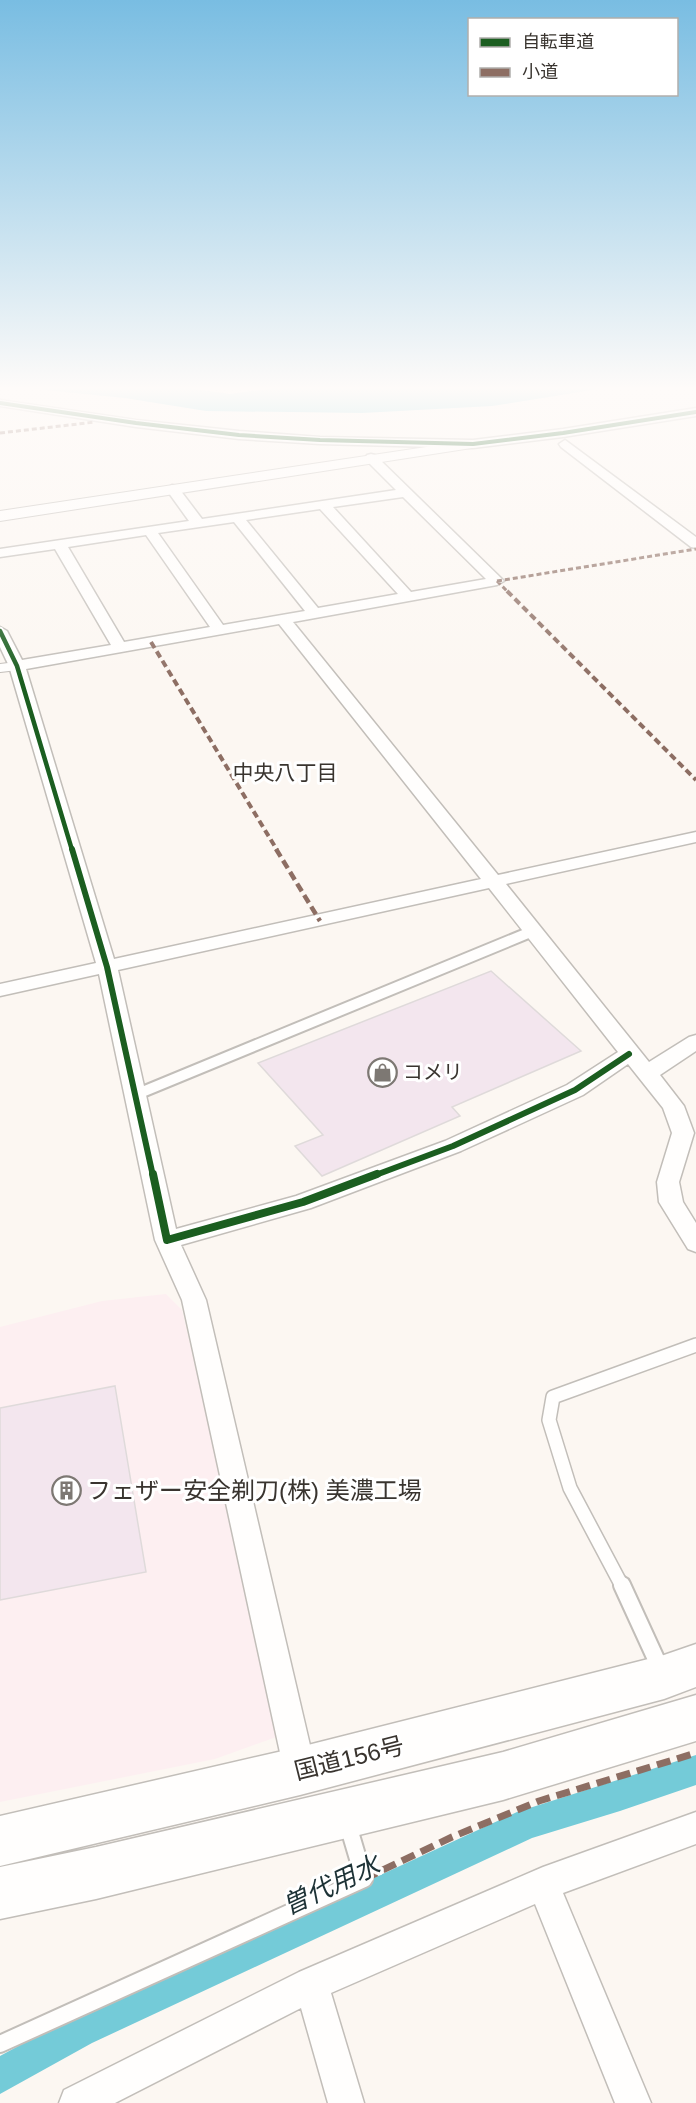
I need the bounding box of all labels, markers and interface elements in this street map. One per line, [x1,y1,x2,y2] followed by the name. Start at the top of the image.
[468,18,678,96] legend
[522,32,594,52] text: 自転車道
[522,62,558,82] text: 小道
[233,761,338,784] district label: 中央八丁目
[366,1056,398,1088] shop icon: コメリ
[403,1061,463,1083] place label: コメリ
[50,1474,82,1506] building icon: フェザー安全剃刀(株) 美濃工場
[87,1477,422,1504] place label: フェザー安全剃刀(株) 美濃工場
[291,1731,407,1785] street label: 国道156号
[278,1848,387,1921] water label: 曽代用水

